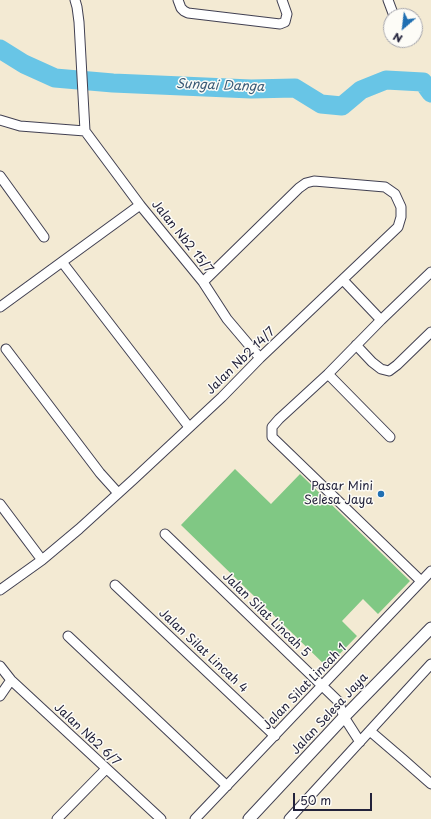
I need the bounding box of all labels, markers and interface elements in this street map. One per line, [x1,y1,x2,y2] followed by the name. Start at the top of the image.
[383,8,423,48] north arrow
[390,29,405,48] text: N
[175,77,265,95] water label: Sungai Danga
[148,198,216,276] street label: Jalan Nb2 15/7
[204,325,278,397] street label: Jalan Nb2 14/7
[304,480,373,508] place label: Pasar Mini Selesa Jaya
[376,489,386,499] marker: Pasar Mini Selesa Jaya
[219,569,313,661] street label: Jalan Silat Lincah 5
[156,606,250,696] street label: Jalan Silat Lincah 4
[260,641,350,733] street label: Jalan Silat Lincah 1
[289,670,371,758] street label: Jalan Selesa Jaya
[51,701,123,769] street label: Jalan Nb2 6/7
[295,785,374,811] scale bar
[300,791,331,809] text: 50 m

